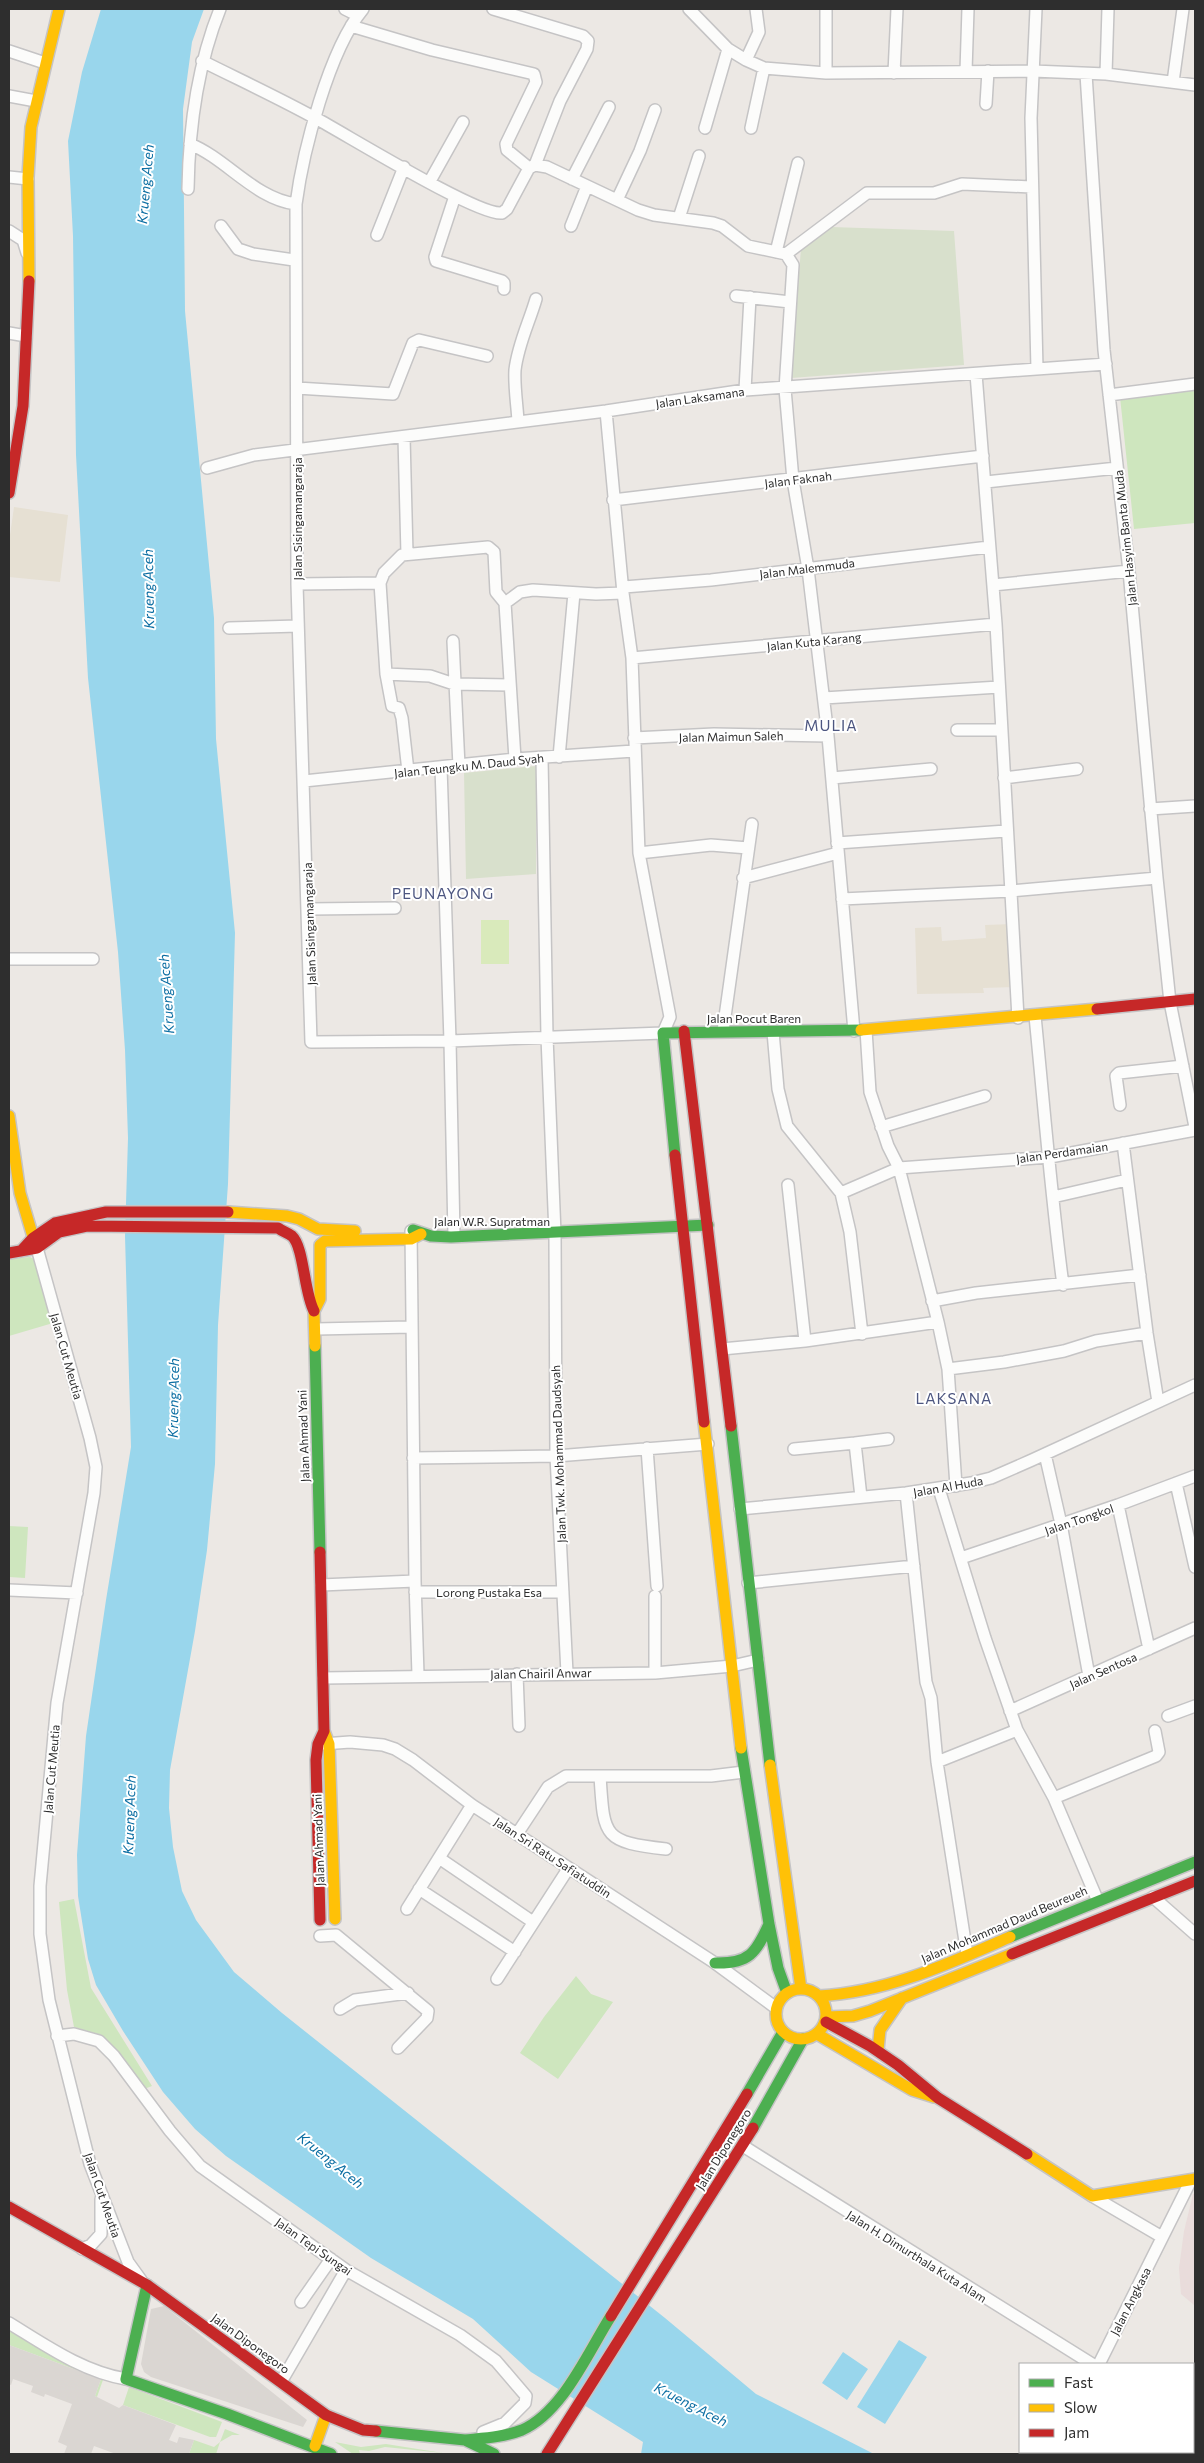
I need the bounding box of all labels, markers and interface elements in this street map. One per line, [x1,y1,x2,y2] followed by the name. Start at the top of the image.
[133,143,157,225] water label: Krueng Aceh
[655,384,745,411] street label: Jalan Laksamana
[290,457,305,581] street label: Jalan Sisingamangaraja
[764,468,833,491] street label: Jalan Faknah
[1111,469,1140,607] street label: Jalan Hasyim Banta Muda
[139,549,157,629] water label: Krueng Aceh
[758,555,856,582] street label: Jalan Malemmuda
[766,629,863,654] street label: Jalan Kuta Karang
[804,716,858,734] district label: MULIA
[678,728,784,745] street label: Jalan Maimun Saleh
[393,750,545,781] street label: Jalan Teungku M. Daud Syah
[300,862,319,986] street label: Jalan Sisingamangaraja
[392,884,494,902] district label: PEUNAYONG
[155,954,177,1034] water label: Krueng Aceh
[707,1011,801,1026] street label: Jalan Pocut Baren
[1015,1139,1109,1166] street label: Jalan Perdamaian
[434,1214,550,1229] street label: Jalan W.R. Supratman
[47,1311,86,1401] street label: Jalan Cut Meutia
[164,1358,182,1438] water label: Krueng Aceh
[548,1365,569,1543] street label: Jalan Twk. Mohammad Daudsyah
[916,1389,992,1407] district label: LAKSANA
[294,1390,313,1482] street label: Jalan Ahmad Yani
[912,1473,984,1500] street label: Jalan Al Huda
[1043,1501,1116,1538] street label: Jalan Tongkol
[436,1585,542,1599] street label: Lorong Pustaka Esa
[1067,1649,1139,1692] street label: Jalan Sentosa
[490,1665,592,1682] street label: Jalan Chairil Anwar
[40,1724,63,1814] street label: Jalan Cut Meutia
[119,1775,139,1855] water label: Krueng Aceh
[309,1794,328,1886] street label: Jalan Ahmad Yani
[491,1814,614,1901] street label: Jalan Sri Ratu Safiatuddin
[919,1883,1090,1966] street label: Jalan Mohammad Daud Beureueh
[692,2106,754,2193] street label: Jalan Diponegoro
[295,2128,367,2192] water label: Krueng Aceh
[81,2151,124,2240] street label: Jalan Cut Meutia
[844,2207,989,2306] street label: Jalan H. Dimurthala Kuta Alam
[272,2214,355,2278] street label: Jalan Tepi Sungai
[1107,2265,1154,2338] street label: Jalan Angkasa
[209,2310,293,2377] street label: Jalan Diponegoro
[1019,2363,1194,2453] legend
[1064,2373,1093,2391] text: Fast
[652,2378,730,2430] water label: Krueng Aceh
[1064,2398,1097,2416] text: Slow
[1064,2423,1089,2441] text: Jam

